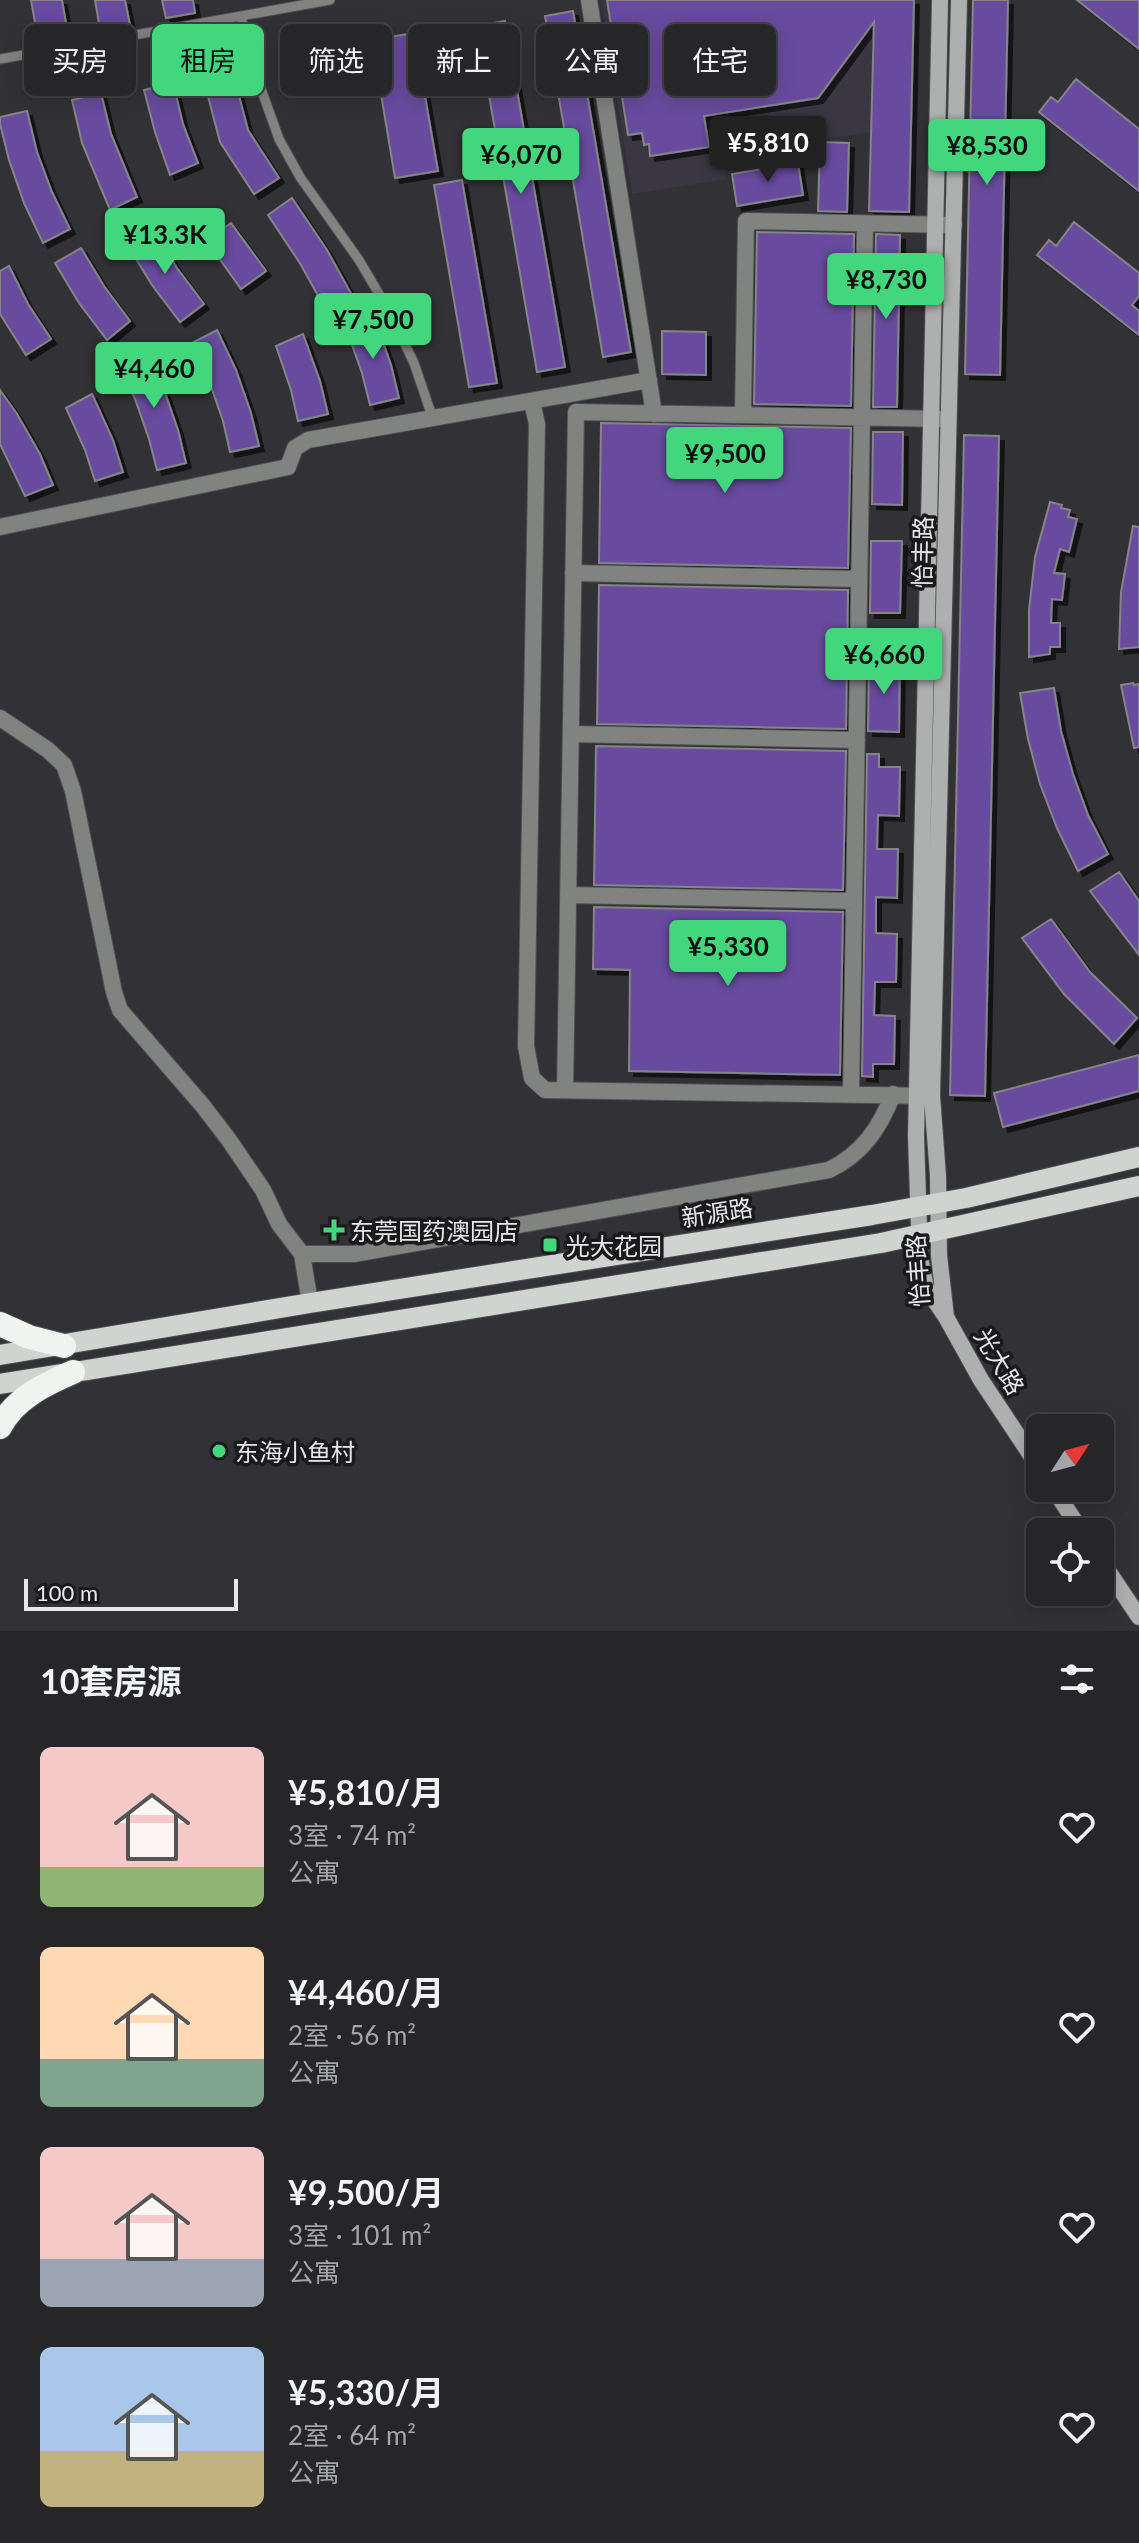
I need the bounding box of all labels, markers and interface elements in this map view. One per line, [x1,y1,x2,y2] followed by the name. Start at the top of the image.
[24,24,136,96] chip: 买房
[152,24,264,96] chip: 租房
[280,24,392,96] chip: 筛选
[408,24,520,96] chip: 新上
[536,24,648,96] chip: 公寓
[664,24,776,96] chip: 住宅
[703,116,833,184] pin: ¥5,810
[922,119,1052,187] pin: ¥8,530
[727,126,809,158] text: ¥5,810
[456,128,586,196] pin: ¥6,070
[946,129,1028,161] text: ¥8,530
[480,138,562,170] text: ¥6,070
[100,208,230,276] pin: ¥13.3K
[123,218,207,250] text: ¥13.3K
[821,253,951,321] pin: ¥8,730
[845,263,927,295] text: ¥8,730
[308,293,438,361] pin: ¥7,500
[332,303,414,335] text: ¥7,500
[89,342,219,410] pin: ¥4,460
[113,352,195,384] text: ¥4,460
[660,427,790,495] pin: ¥9,500
[684,437,766,469] text: ¥9,500
[907,516,937,588] street label: 怡丰路
[819,628,949,696] pin: ¥6,660
[843,638,925,670] text: ¥6,660
[663,920,793,988] pin: ¥5,330
[687,930,769,962] text: ¥5,330
[679,1192,755,1232] street label: 新源路
[350,1216,518,1245] place label: 东莞国药澳园店
[325,1221,343,1239] marker: 东莞国药澳园店
[566,1231,662,1260] place label: 光大花园
[900,1234,934,1308] street label: 怡丰路
[541,1236,559,1254] marker: 光大花园
[969,1323,1031,1399] street label: 光大路
[1026,1414,1114,1502] north arrow
[1026,1414,1114,1606] map controls
[235,1437,355,1466] place label: 东海小鱼村
[210,1442,228,1460] marker: 东海小鱼村
[1026,1518,1114,1606] button: locate
[24,1575,238,1611] scale bar
[36,1579,98,1606] text: 100 m
[1055,1657,1099,1701] icon: filters
[40,1660,181,1701] text: 10套房源
[288,1771,444,1812] text: ¥5,810/月
[104,1779,200,1875] icon: home
[1055,1805,1099,1849] icon: heart
[288,1819,416,1851] text: 3室 · 74 m²
[288,1856,340,1888] text: 公寓
[288,1971,444,2012] text: ¥4,460/月
[104,1979,200,2075] icon: home
[1055,2005,1099,2049] icon: heart
[288,2019,416,2051] text: 2室 · 56 m²
[288,2056,340,2088] text: 公寓
[288,2171,444,2212] text: ¥9,500/月
[104,2179,200,2275] icon: home
[1055,2205,1099,2249] icon: heart
[288,2219,431,2251] text: 3室 · 101 m²
[288,2256,340,2288] text: 公寓
[288,2371,444,2412] text: ¥5,330/月
[104,2379,200,2475] icon: home
[1055,2405,1099,2449] icon: heart
[288,2419,416,2451] text: 2室 · 64 m²
[288,2456,340,2488] text: 公寓

